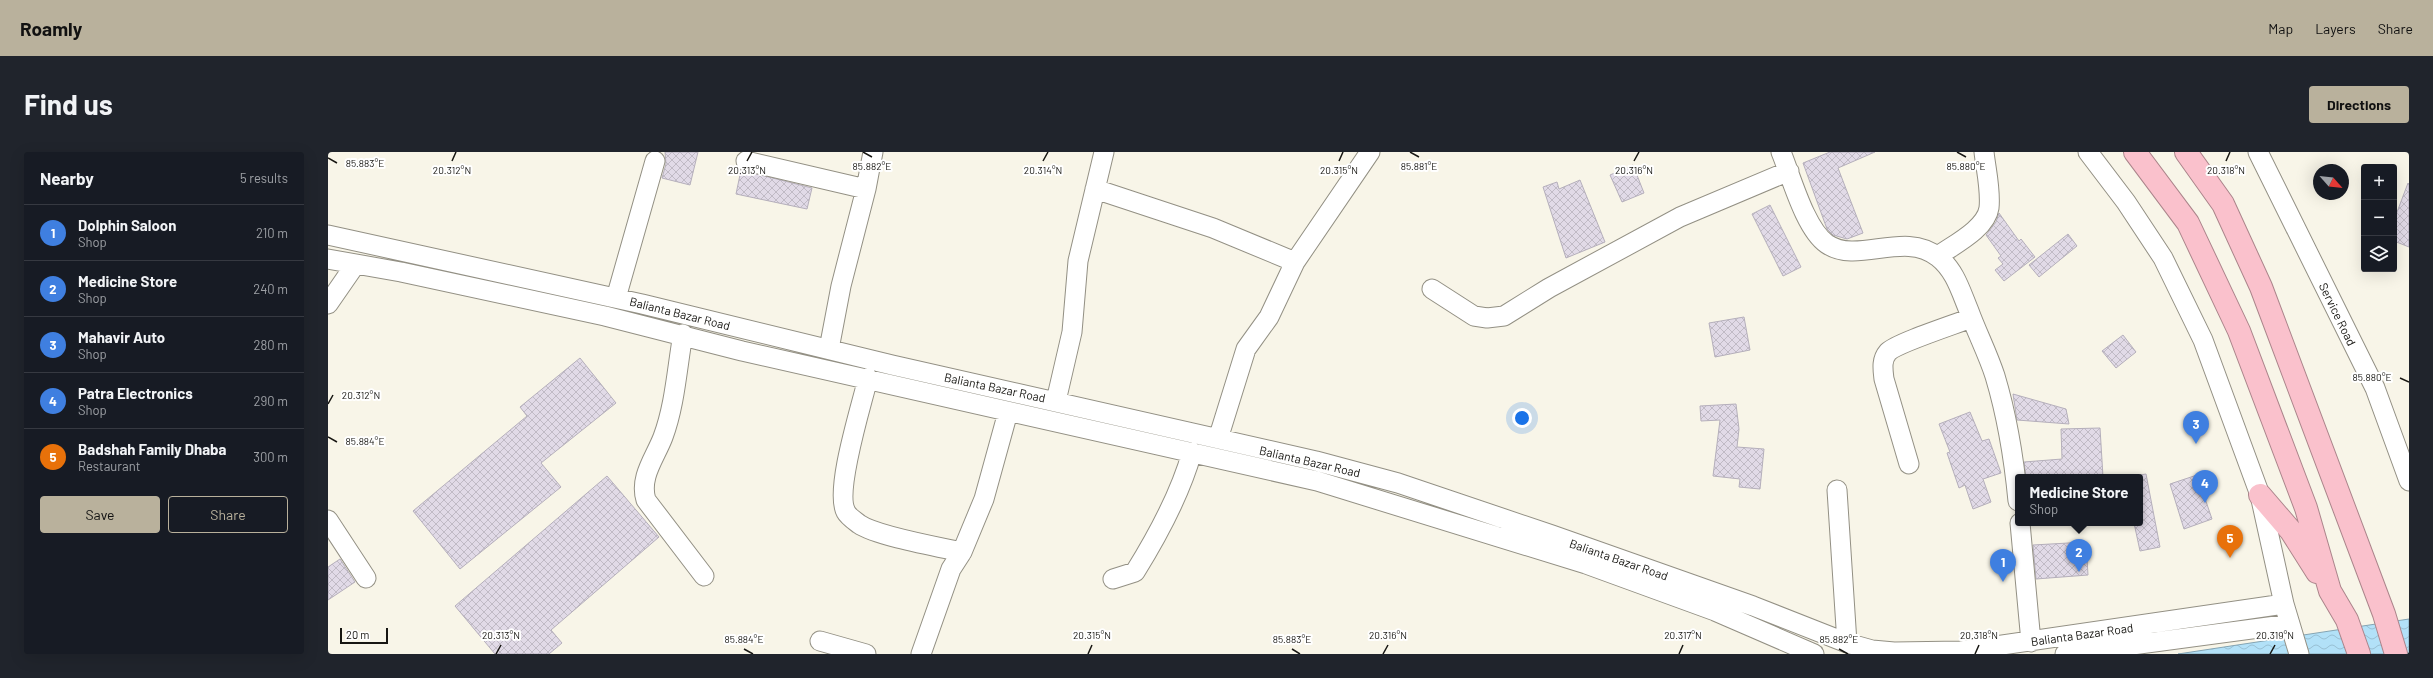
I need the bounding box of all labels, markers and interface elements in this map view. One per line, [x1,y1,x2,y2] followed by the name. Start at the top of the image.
[20,17,82,40] text: Roamly
[2268,20,2293,37] text: Map
[2315,20,2356,37] text: Layers
[2378,20,2413,37] text: Share
[2309,86,2409,123] button: Directions
[24,87,113,121] text: Find us
[346,157,384,169] text: 85.883°E
[853,160,891,172] text: 85.882°E
[1401,160,1437,172] text: 85.881°E
[1946,160,1986,172] text: 85.880°E
[433,164,471,176] text: 20.312°N
[728,164,766,176] text: 20.313°N
[1024,164,1062,176] text: 20.314°N
[1320,164,1358,176] text: 20.315°N
[1615,164,1653,176] text: 20.316°N
[2207,164,2245,176] text: 20.318°N
[2313,164,2349,200] north arrow
[2361,164,2397,272] map controls
[2361,164,2397,200] button: +
[40,168,94,188] text: Nearby
[240,170,288,186] text: 5 results
[2361,200,2397,236] button: −
[78,216,176,234] text: Dolphin Saloon
[51,225,55,241] text: 1
[256,225,288,241] text: 210 m
[78,234,107,250] text: Shop
[2361,236,2397,272] button: layers
[78,272,177,290] text: Medicine Store
[2317,280,2359,348] street label: Service Road
[49,281,57,297] text: 2
[253,281,288,297] text: 240 m
[78,290,107,306] text: Shop
[628,294,732,332] street label: Balianta Bazar Road
[78,328,165,346] text: Mahavir Auto
[49,337,57,353] text: 3
[254,337,288,353] text: 280 m
[78,346,107,362] text: Shop
[943,369,1047,405] street label: Balianta Bazar Road
[2352,371,2392,383] text: 85.880°E
[78,384,193,402] text: Patra Electronics
[342,389,380,401] text: 20.312°N
[49,393,57,409] text: 4
[254,393,288,409] text: 290 m
[78,402,107,418] text: Shop
[1512,408,1532,428] your location
[2183,411,2209,444] pin: 3
[346,435,384,447] text: 85.884°E
[78,440,227,458] text: Badshah Family Dhaba
[1258,443,1362,479] street label: Balianta Bazar Road
[49,449,57,465] text: 5
[253,449,288,465] text: 300 m
[78,458,140,474] text: Restaurant
[2192,470,2218,503] pin: 4
[2015,474,2143,526] popup
[2029,483,2129,501] text: Medicine Store
[40,496,160,533] button: Save
[168,496,288,533] button: Share
[2029,501,2058,517] text: Shop
[2217,525,2243,558] pin: 5
[1568,536,1670,582] street label: Balianta Bazar Road
[2066,539,2092,572] pin: 2
[1990,549,2016,582] pin: 1
[2030,620,2134,648] street label: Balianta Bazar Road
[340,626,388,645] scale bar
[346,628,369,641] text: 20 m
[482,629,520,641] text: 20.313°N
[1073,629,1111,641] text: 20.315°N
[1369,629,1407,641] text: 20.316°N
[1664,629,1702,641] text: 20.317°N
[1960,629,1998,641] text: 20.318°N
[2256,629,2294,641] text: 20.319°N
[725,633,763,645] text: 85.884°E
[1273,633,1311,645] text: 85.883°E
[1820,633,1858,645] text: 85.882°E

